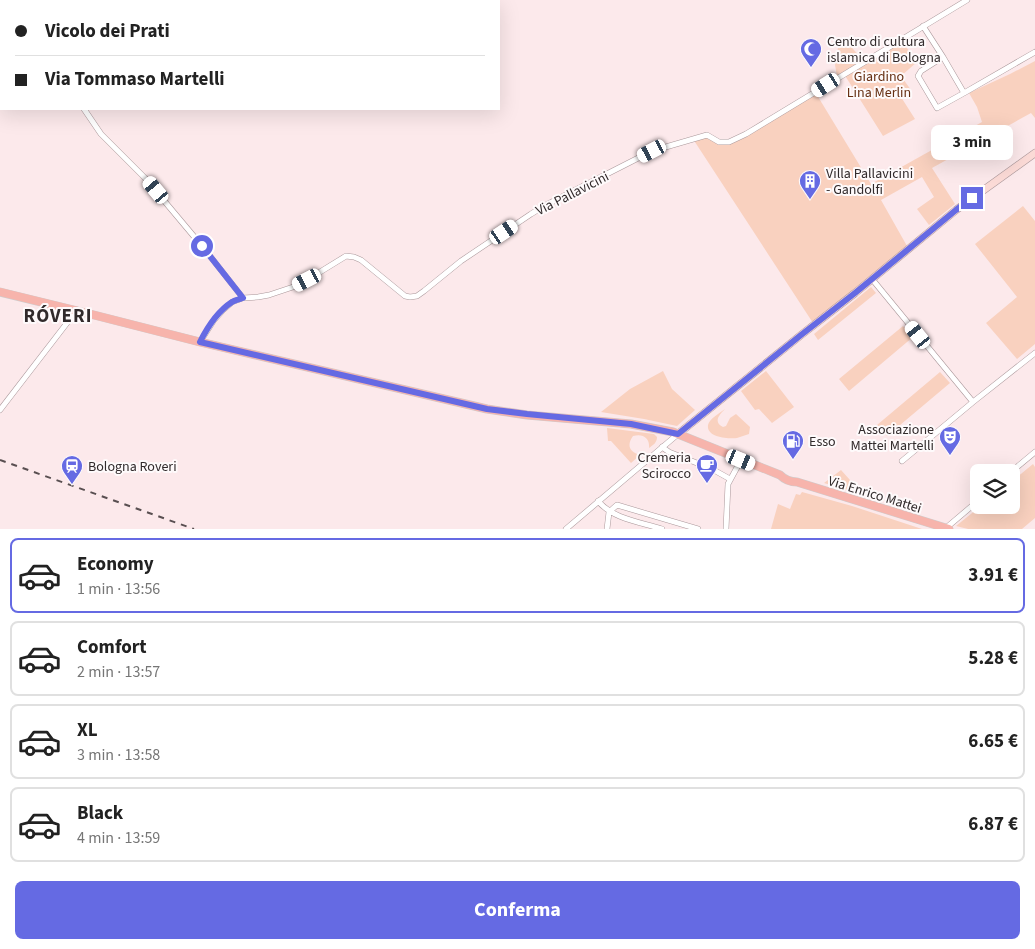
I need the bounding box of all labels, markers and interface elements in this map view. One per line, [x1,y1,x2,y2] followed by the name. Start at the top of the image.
[45,18,170,45] text: Vicolo dei Prati
[827,32,941,68] place label: Centro di cultura islamica di Bologna
[799,37,823,68] mosque icon: Centro di cultura islamica di Bologna
[45,66,225,93] text: Via Tommaso Martelli
[847,67,911,103] park label: Giardino Lina Merlin
[809,71,842,99] car
[931,126,1013,160] callout: 3 min
[953,131,991,153] text: 3 min
[635,138,668,164] car
[826,164,913,200] place label: Villa Pallavicini - Gandolfi
[532,167,613,221] street label: Via Pallavicini
[798,169,822,200] building icon: Villa Pallavicini - Gandolfi
[140,174,171,206] car
[961,187,983,209] route end
[487,217,520,247] car
[191,235,213,257] route start
[290,267,323,293] car
[24,303,92,330] district label: RÓVERI
[902,319,933,351] car
[851,420,934,456] place label: Associazione Mattei Martelli
[938,425,962,456] theatre icon: Associazione Mattei Martelli
[781,429,805,460] fuel station icon: Esso
[809,432,836,452] place label: Esso
[724,447,757,473] car
[637,448,691,484] place label: Cremeria Scirocco
[695,453,719,484] cafe icon: Cremeria Scirocco
[60,454,84,485] station icon: Bologna Roveri
[88,457,177,477] place label: Bologna Roveri
[970,464,1020,514] map controls
[970,464,1020,514] button: layers
[826,471,924,519] street label: Via Enrico Mattei
[77,551,154,578] text: Economy
[17,553,62,598] icon: car
[968,562,1018,589] text: 3.91 €
[77,578,160,600] text: 1 min · 13:56
[77,634,147,661] text: Comfort
[17,636,62,681] icon: car
[968,645,1018,672] text: 5.28 €
[77,661,160,683] text: 2 min · 13:57
[77,717,98,744] text: XL
[17,719,62,764] icon: car
[968,728,1018,755] text: 6.65 €
[77,744,160,766] text: 3 min · 13:58
[77,800,123,827] text: Black
[17,802,62,847] icon: car
[968,811,1018,838] text: 6.87 €
[77,827,160,849] text: 4 min · 13:59
[15,881,1020,939] button: Conferma

